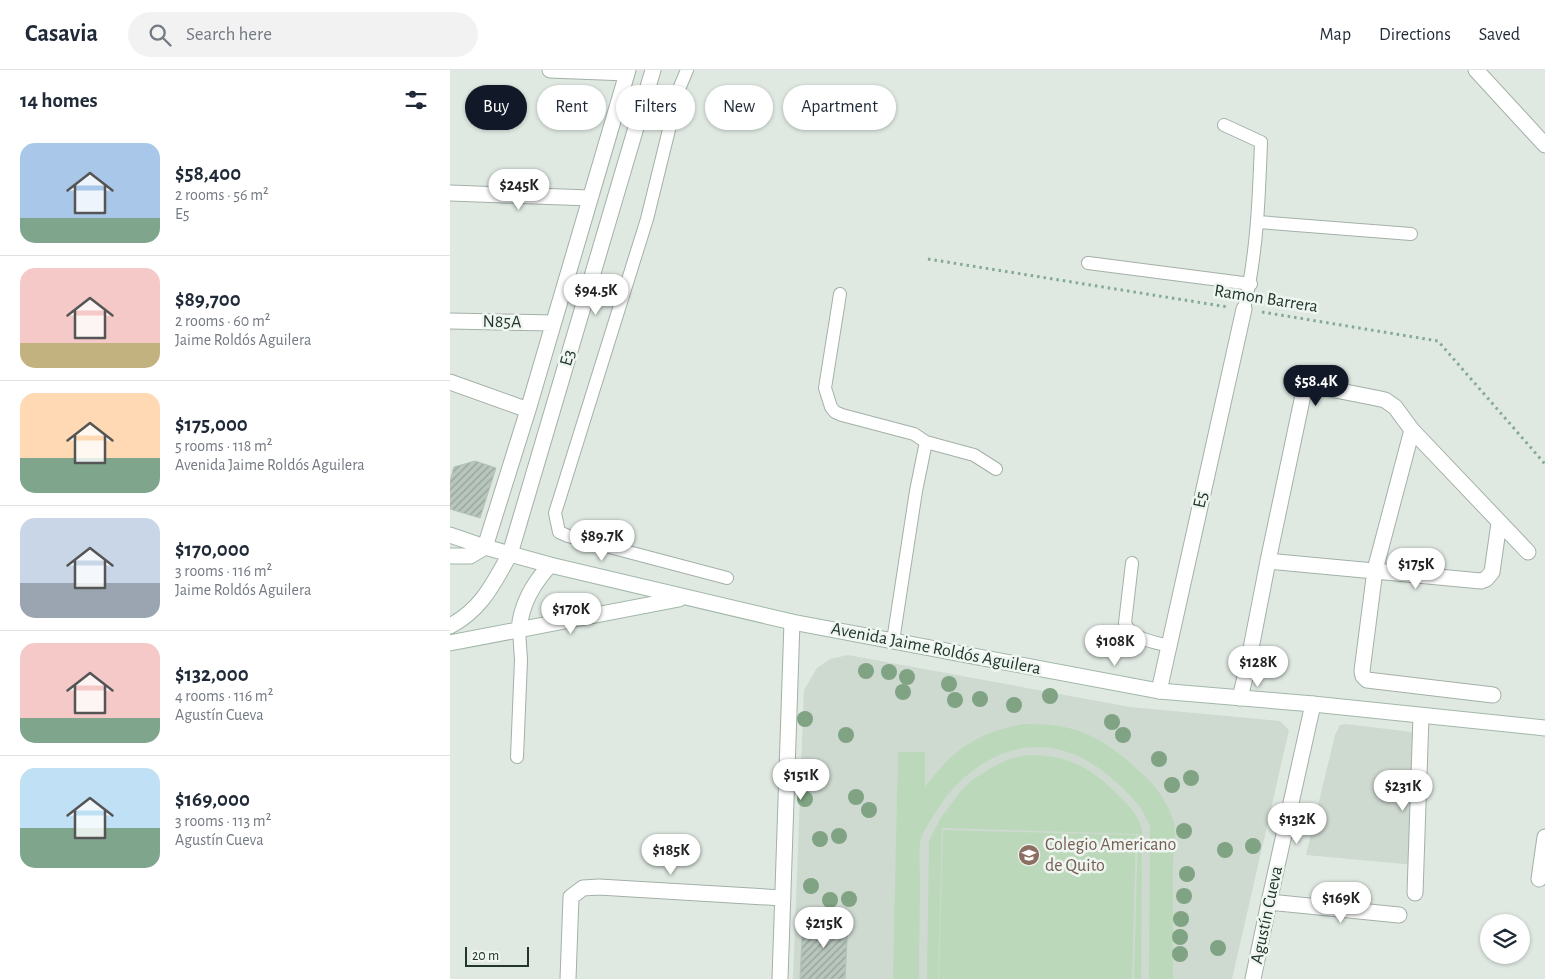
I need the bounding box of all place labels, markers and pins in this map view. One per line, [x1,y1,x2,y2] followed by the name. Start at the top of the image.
[484,168,554,211] pin: $245K
[555,274,637,316] pin: $94.5K
[1275,364,1357,407] pin: $58.4K
[561,520,643,562] pin: $89.7K
[1381,548,1451,590] pin: $175K
[536,592,606,635] pin: $170K
[1080,624,1150,667] pin: $108K
[1223,646,1293,688] pin: $128K
[766,758,836,801] pin: $151K
[1368,770,1438,812] pin: $231K
[1262,802,1332,845] pin: $132K
[636,834,706,876] pin: $185K
[1045,836,1177,875] place label: Colegio Americano de Quito
[1017,843,1041,867] school or university icon: Colegio Americano de Quito
[1306,882,1376,924] pin: $169K
[789,906,859,949] pin: $215K

